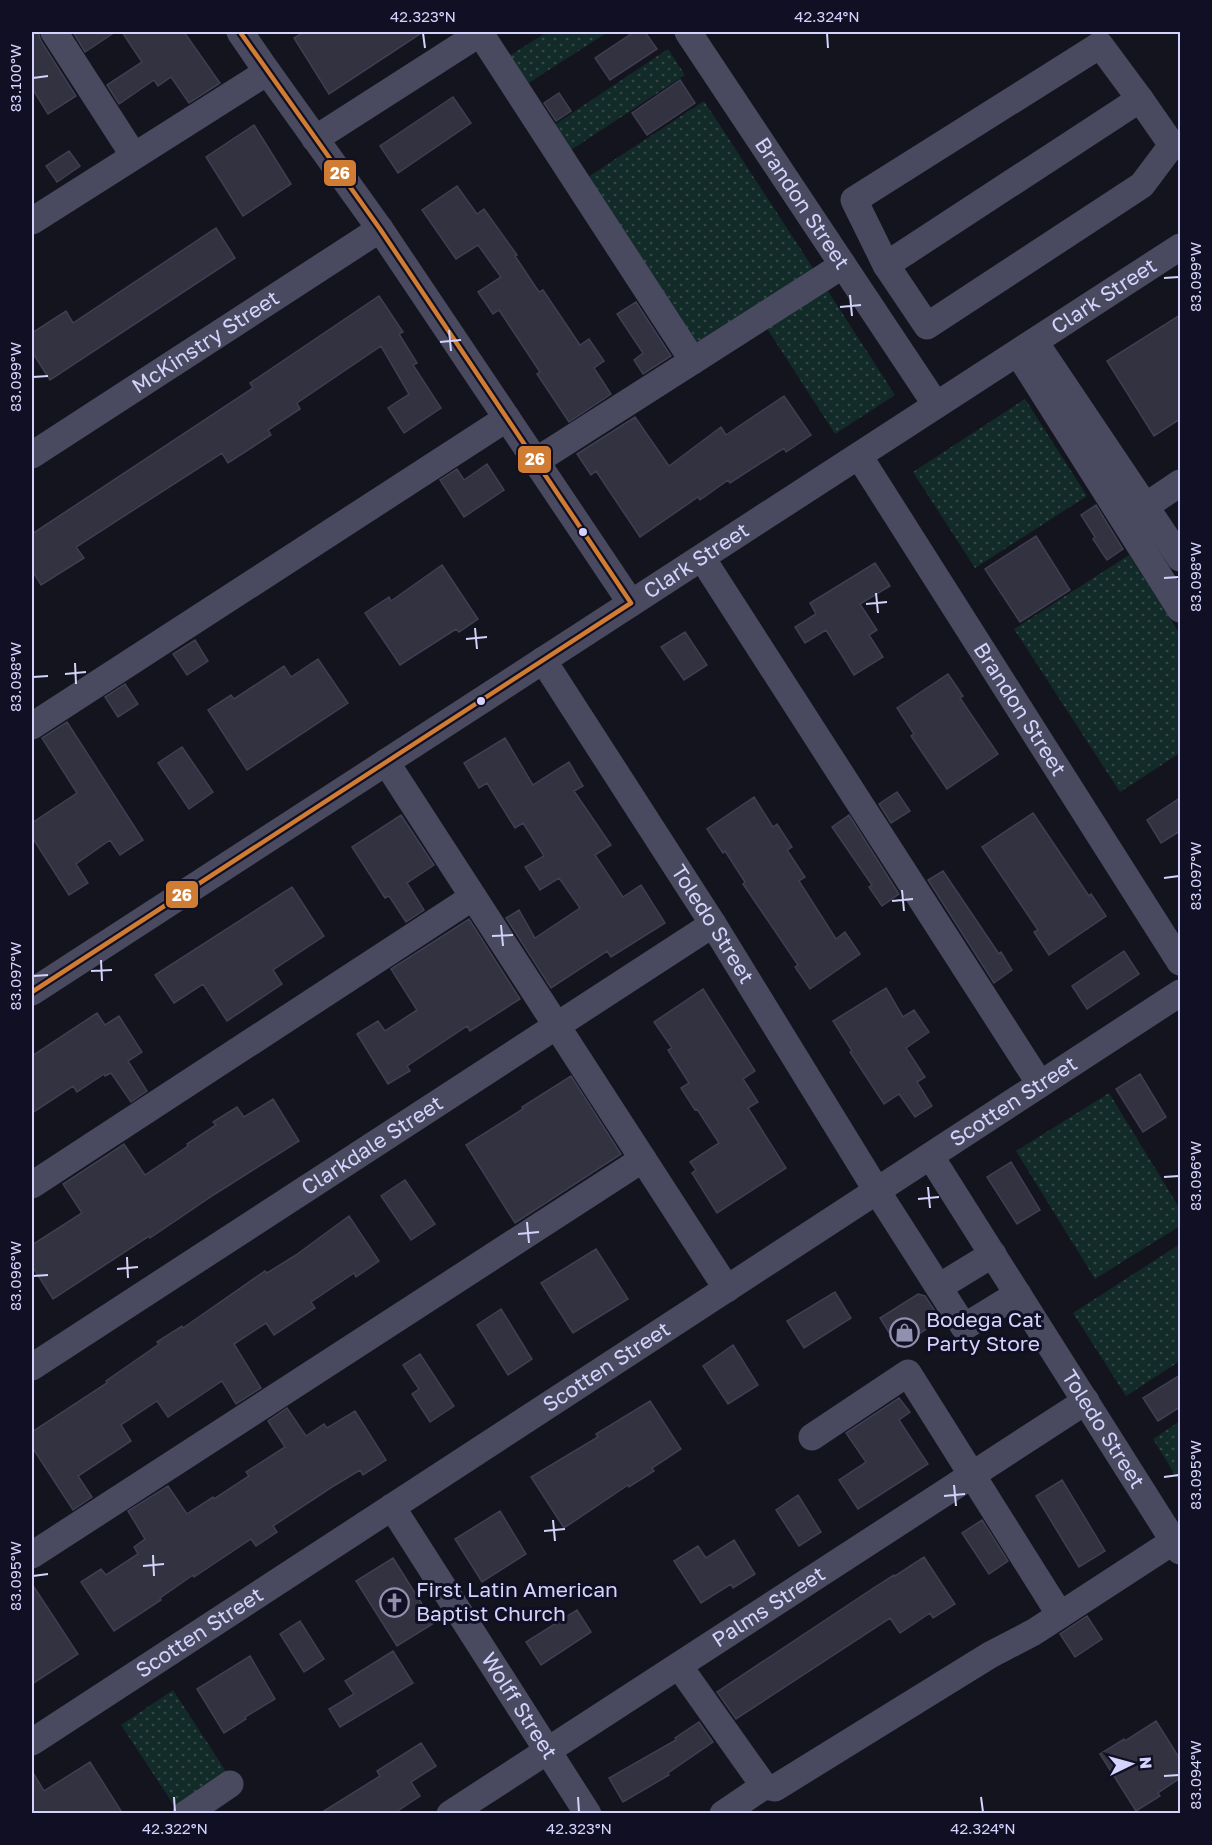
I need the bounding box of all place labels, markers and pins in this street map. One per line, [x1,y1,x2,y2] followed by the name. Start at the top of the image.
[577,526,589,538] unlabelled marker
[475,695,487,707] unlabelled marker
[926,1306,1042,1356] place label: Bodega Cat Party Store
[889,1316,921,1348] shop icon: Bodega Cat Party Store
[416,1576,618,1626] place label: First Latin American Baptist Church
[379,1586,411,1618] church icon: First Latin American Baptist Church

